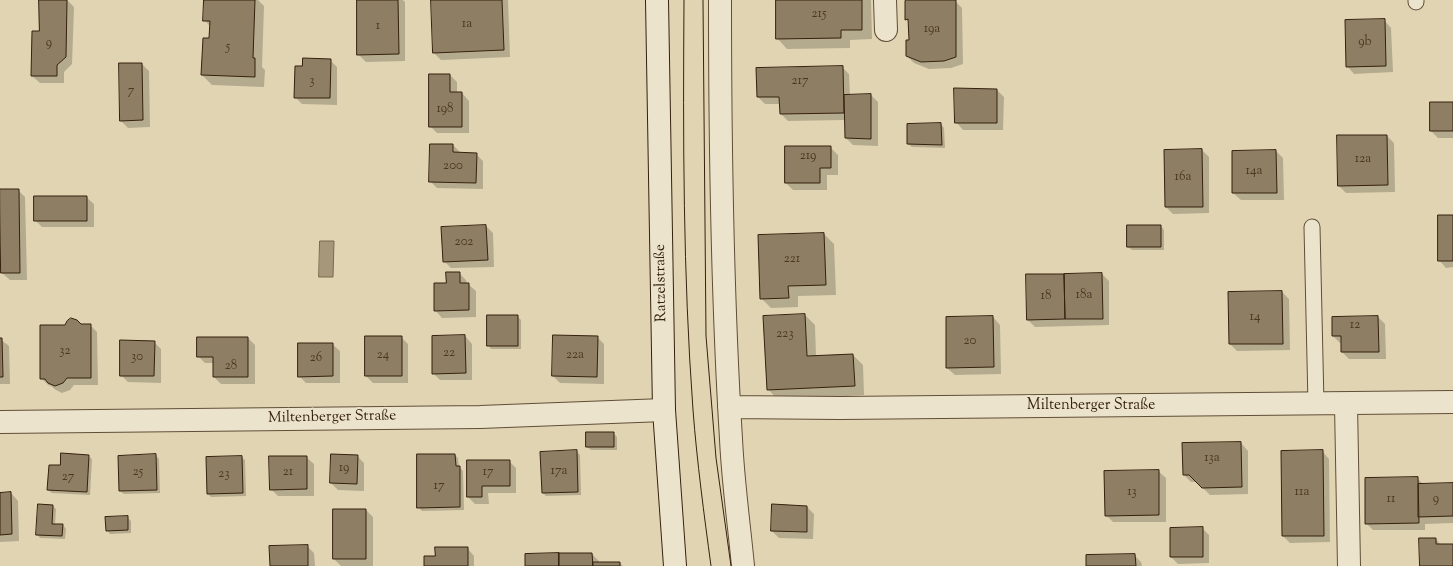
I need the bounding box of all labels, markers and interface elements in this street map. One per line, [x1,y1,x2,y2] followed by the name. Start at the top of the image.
[812,7,826,23] house number: 215
[462,17,472,33] house number: 1a
[376,19,380,35] house number: 1
[924,22,940,38] house number: 19a
[1358,35,1372,51] house number: 9b
[46,36,52,52] house number: 9
[226,40,230,56] house number: 5
[309,74,315,90] house number: 3
[791,74,809,90] house number: 217
[128,84,134,100] house number: 7
[436,102,454,118] house number: 198
[800,149,816,165] house number: 219
[1355,152,1371,168] house number: 12a
[443,159,463,175] house number: 200
[1246,164,1262,180] house number: 14a
[1175,170,1191,186] house number: 16a
[455,235,473,251] house number: 202
[652,244,672,322] street label: Ratzelstraße
[784,252,800,268] house number: 221
[1076,288,1092,304] house number: 18a
[1041,289,1051,305] house number: 18
[1250,310,1260,326] house number: 14
[1350,318,1360,334] house number: 12
[776,327,794,343] house number: 223
[964,334,976,350] house number: 20
[59,344,71,360] house number: 32
[443,346,455,362] house number: 22
[377,348,389,364] house number: 24
[566,348,584,364] house number: 22a
[131,350,143,366] house number: 30
[310,351,322,367] house number: 26
[225,359,237,375] house number: 28
[1027,397,1155,415] street label: Miltenberger Straße
[268,408,396,428] street label: Miltenberger Straße
[1204,451,1220,467] house number: 13a
[339,461,349,477] house number: 19
[551,464,567,480] house number: 17a
[133,465,143,481] house number: 25
[283,465,293,481] house number: 21
[483,465,493,481] house number: 17
[218,467,230,483] house number: 23
[62,470,74,486] house number: 27
[434,479,444,495] house number: 17
[1127,485,1137,501] house number: 13
[1295,485,1309,501] house number: 11a
[1387,492,1395,508] house number: 11
[1433,492,1439,508] house number: 9

